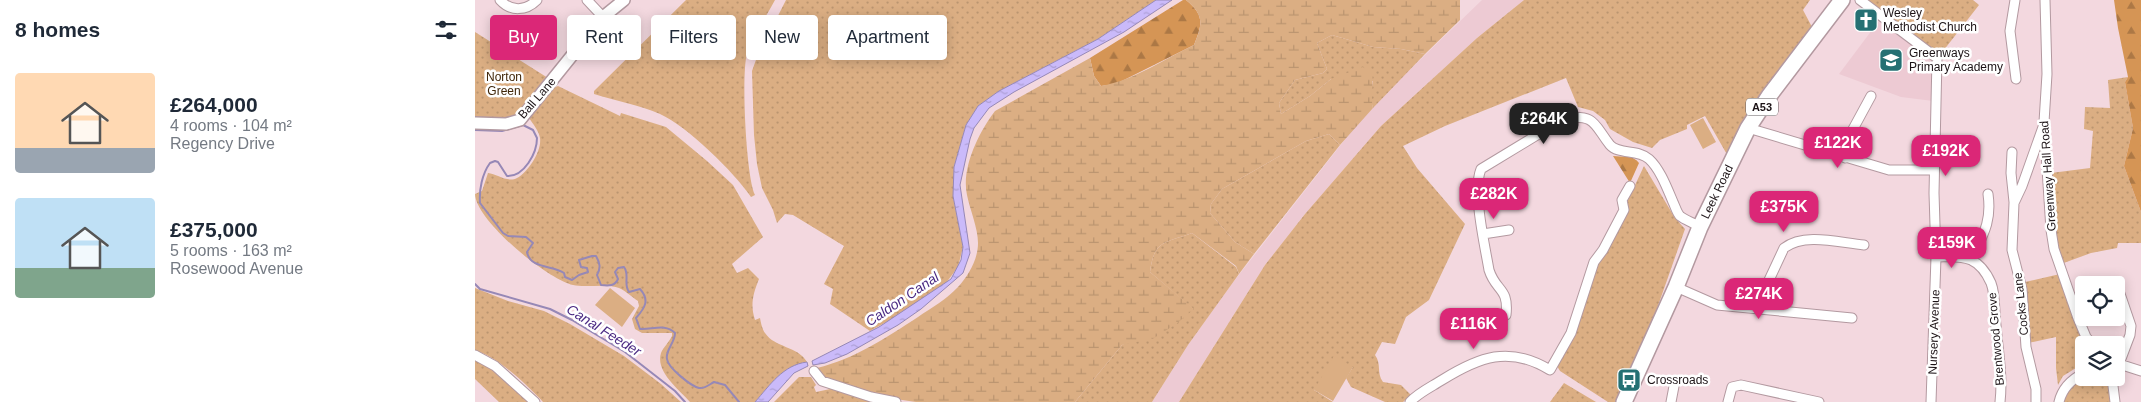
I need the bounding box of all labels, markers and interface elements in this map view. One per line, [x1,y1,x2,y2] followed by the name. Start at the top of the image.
[1883,6,1977,34] place label: Wesley Methodist Church
[1853,7,1879,33] church icon: Wesley Methodist Church
[490,15,557,60] chip: Buy
[567,15,641,60] chip: Rent
[651,15,736,60] chip: Filters
[746,15,818,60] chip: New
[828,15,947,60] chip: Apartment
[432,16,460,44] icon: filters
[15,18,100,41] text: 8 homes
[1909,46,2003,74] place label: Greenways Primary Academy
[1878,47,1904,73] school or university icon: Greenways Primary Academy
[486,70,522,98] park label: Norton Green
[515,74,559,121] street label: Ball Lane
[55,93,115,153] icon: home
[170,93,258,116] text: £264,000
[1746,98,1778,115] road number: A53
[1509,102,1579,145] pin: £264K
[1520,110,1568,127] text: £264K
[170,117,292,134] text: 4 rooms · 104 m²
[2037,120,2059,232] street label: Greenway Hall Road
[1803,126,1873,169] pin: £122K
[1814,134,1862,151] text: £122K
[1911,134,1981,177] pin: £192K
[170,135,275,152] text: Regency Drive
[1922,142,1970,159] text: £192K
[1698,163,1736,221] street label: Leek Road
[1459,178,1529,220] pin: £282K
[1470,185,1518,202] text: £282K
[1749,190,1819,233] pin: £375K
[1760,198,1808,215] text: £375K
[55,218,115,278] icon: home
[170,218,258,241] text: £375,000
[1917,226,1987,269] pin: £159K
[1928,234,1976,251] text: £159K
[170,242,292,259] text: 5 rooms · 163 m²
[170,260,303,277] text: Rosewood Avenue
[862,268,942,329] water label: Caldon Canal
[2011,271,2031,336] street label: Cocks Lane
[2075,276,2125,386] map controls
[2075,276,2125,326] button: locate
[1724,278,1794,320] pin: £274K
[1735,285,1783,302] text: £274K
[1926,289,1942,375] street label: Nursery Avenue
[1985,292,2007,386] street label: Brentwood Grove
[564,301,645,360] water label: Canal Feeder
[1439,308,1509,350] pin: £116K
[1451,315,1497,332] text: £116K
[2075,336,2125,386] button: layers
[1616,367,1642,393] bus stop icon: Crossroads
[1647,373,1708,387] place label: Crossroads

